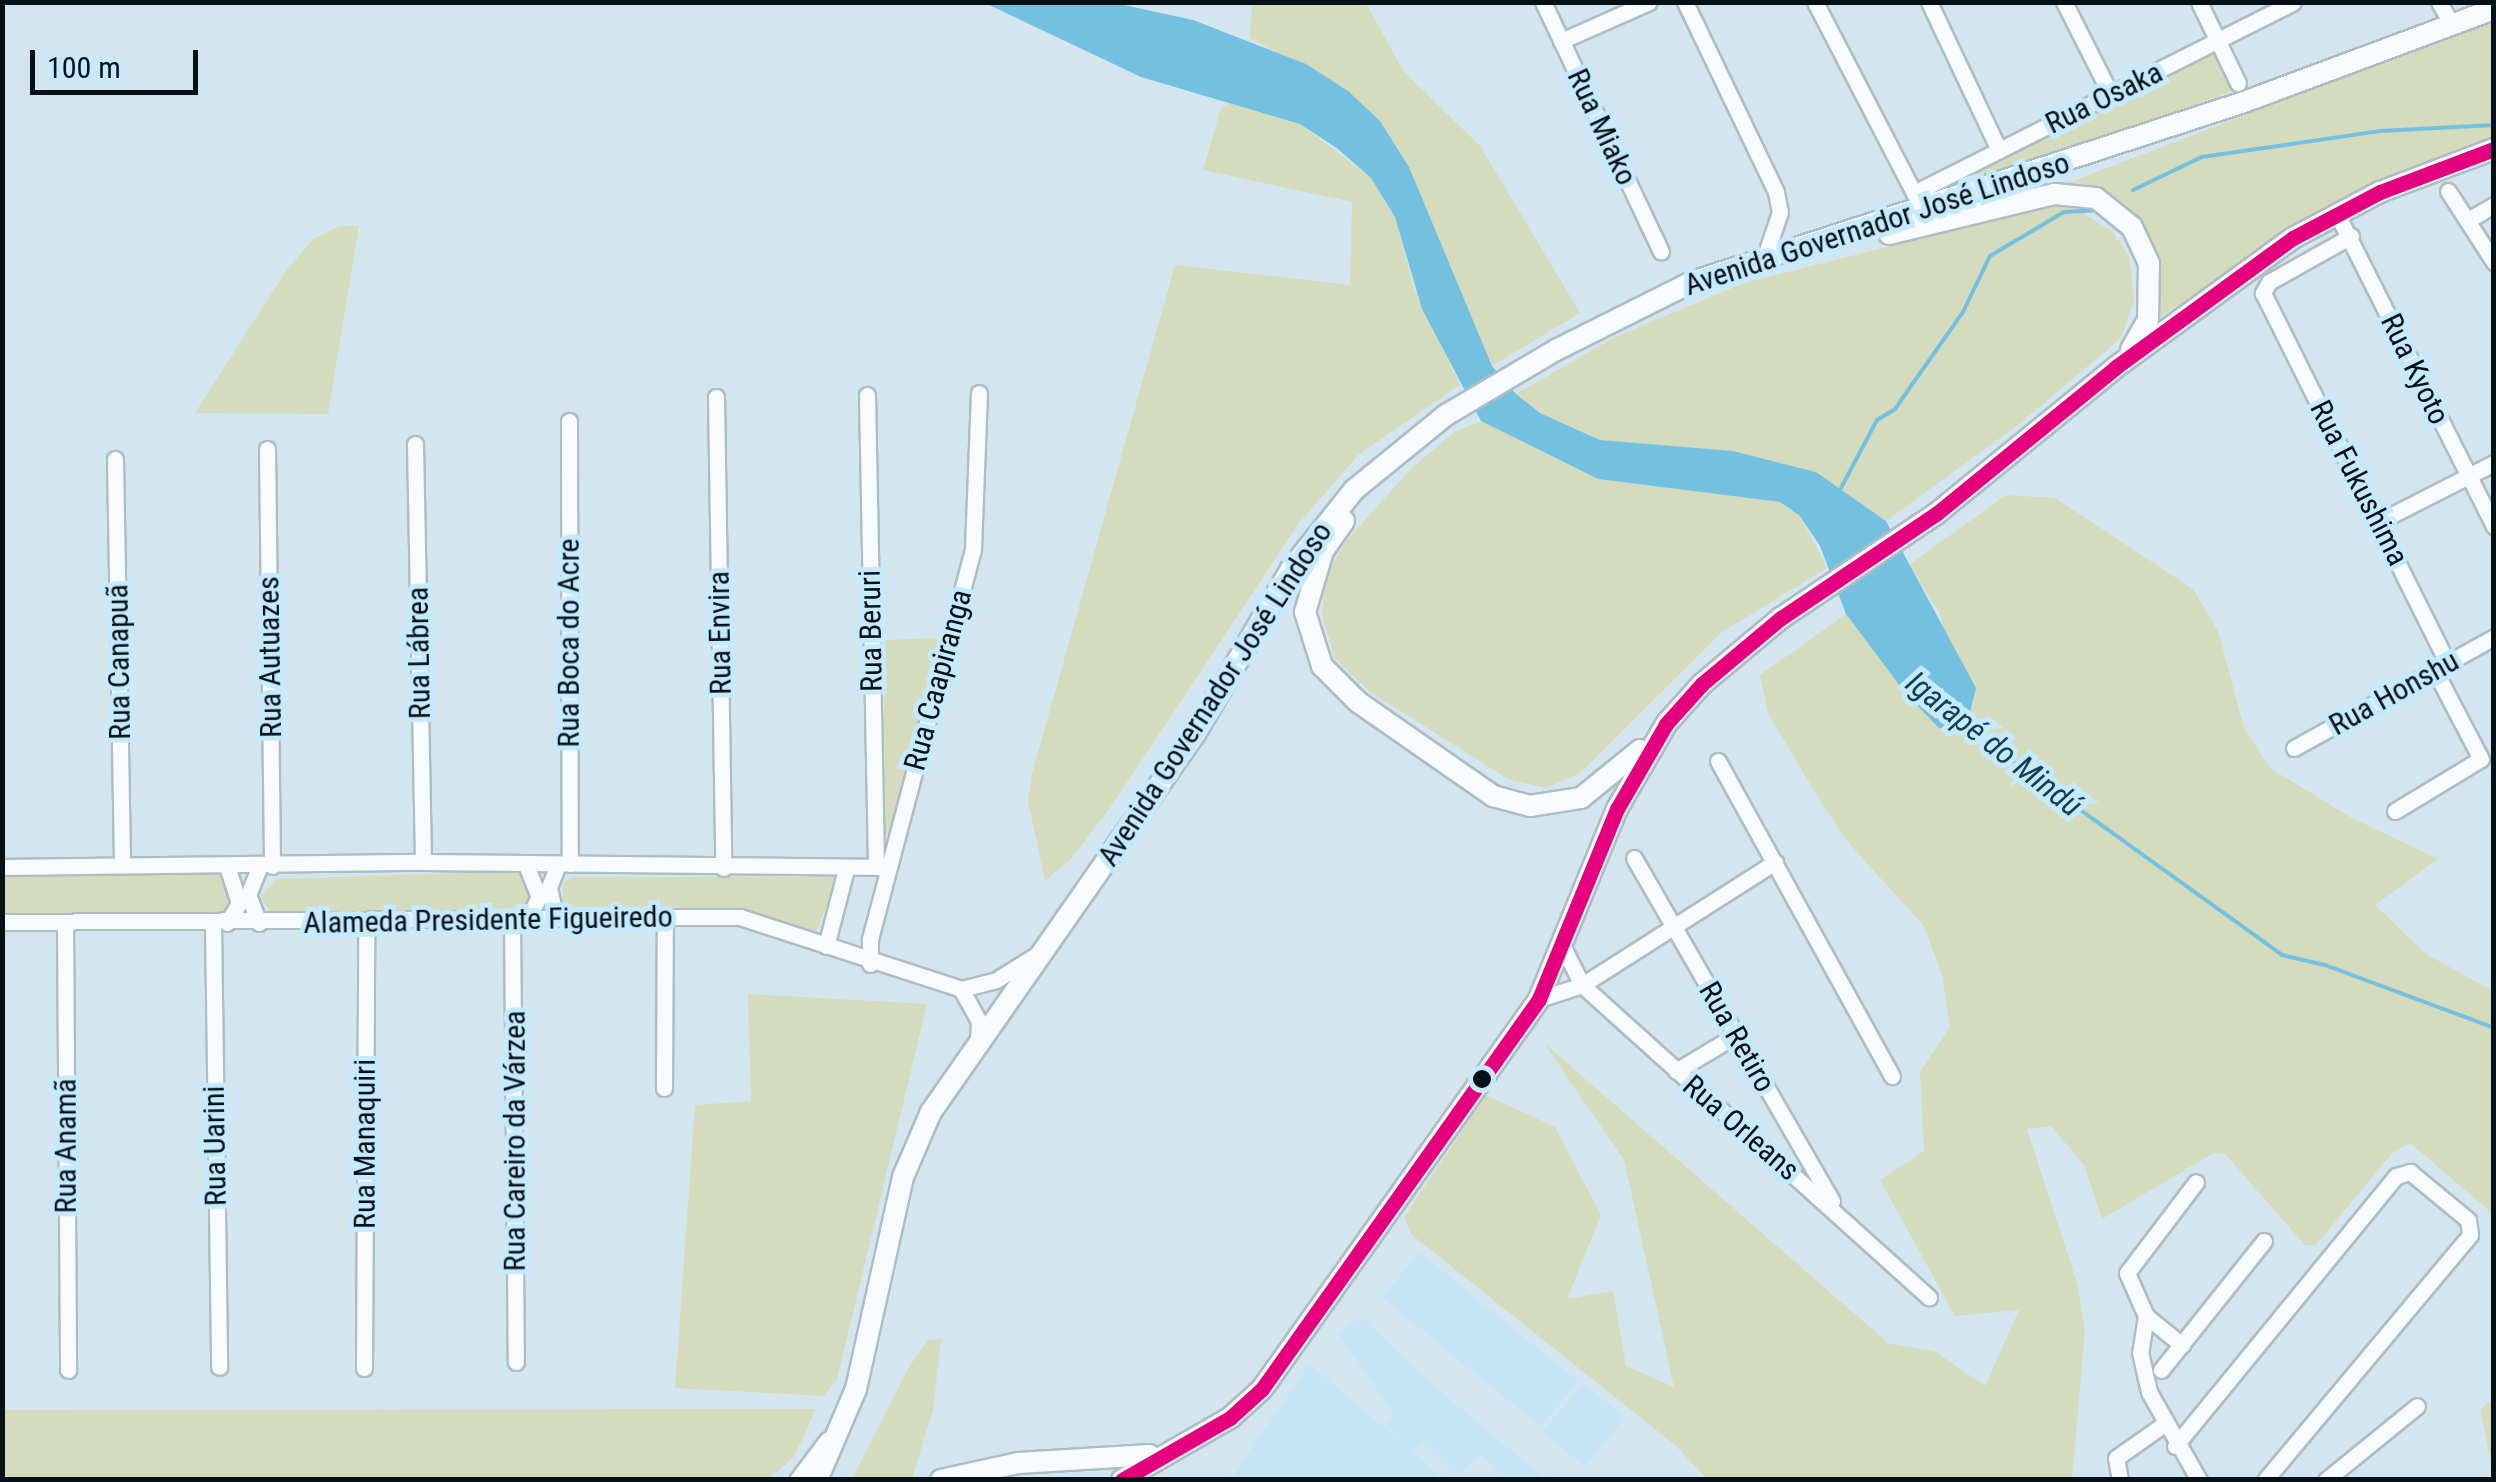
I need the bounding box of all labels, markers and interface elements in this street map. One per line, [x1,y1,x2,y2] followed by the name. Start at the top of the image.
[35,30,202,92] scale bar
[47,50,121,85] text: 100 m
[2040,54,2168,142] street label: Rua Osaka
[1559,63,1645,191] street label: Rua Miako
[1680,145,2074,303] street label: Avenida Governador José Lindoso
[2373,308,2457,430] street label: Rua Kyoto
[2302,394,2416,572] street label: Rua Fukushima
[1090,515,1340,873] street label: Avenida Governador José Lindoso
[551,538,587,748] street label: Rua Boca do Acre
[852,570,890,692] street label: Rua Beruri
[701,571,739,695] street label: Rua Envira
[251,576,289,738] street label: Rua Autuazes
[100,584,138,740] street label: Rua Canapuã
[400,586,438,720] street label: Rua Lábrea
[897,586,979,774] street label: Rua Caapiranga
[2323,643,2465,743] street label: Rua Honshu
[1898,663,2090,825] water label: Igarapé do Mindú
[303,899,673,941] street label: Alameda Presidente Figueiredo
[1691,975,1783,1099] street label: Rua Retiro
[497,1011,533,1271] street label: Rua Careiro da Várzea
[347,1059,383,1229] street label: Rua Manaquiri
[1675,1068,1807,1188] street label: Rua Orleans
[1472,1069,1492,1089] unlabelled marker
[48,1079,84,1213] street label: Rua Anamã
[196,1086,234,1206] street label: Rua Uarini

